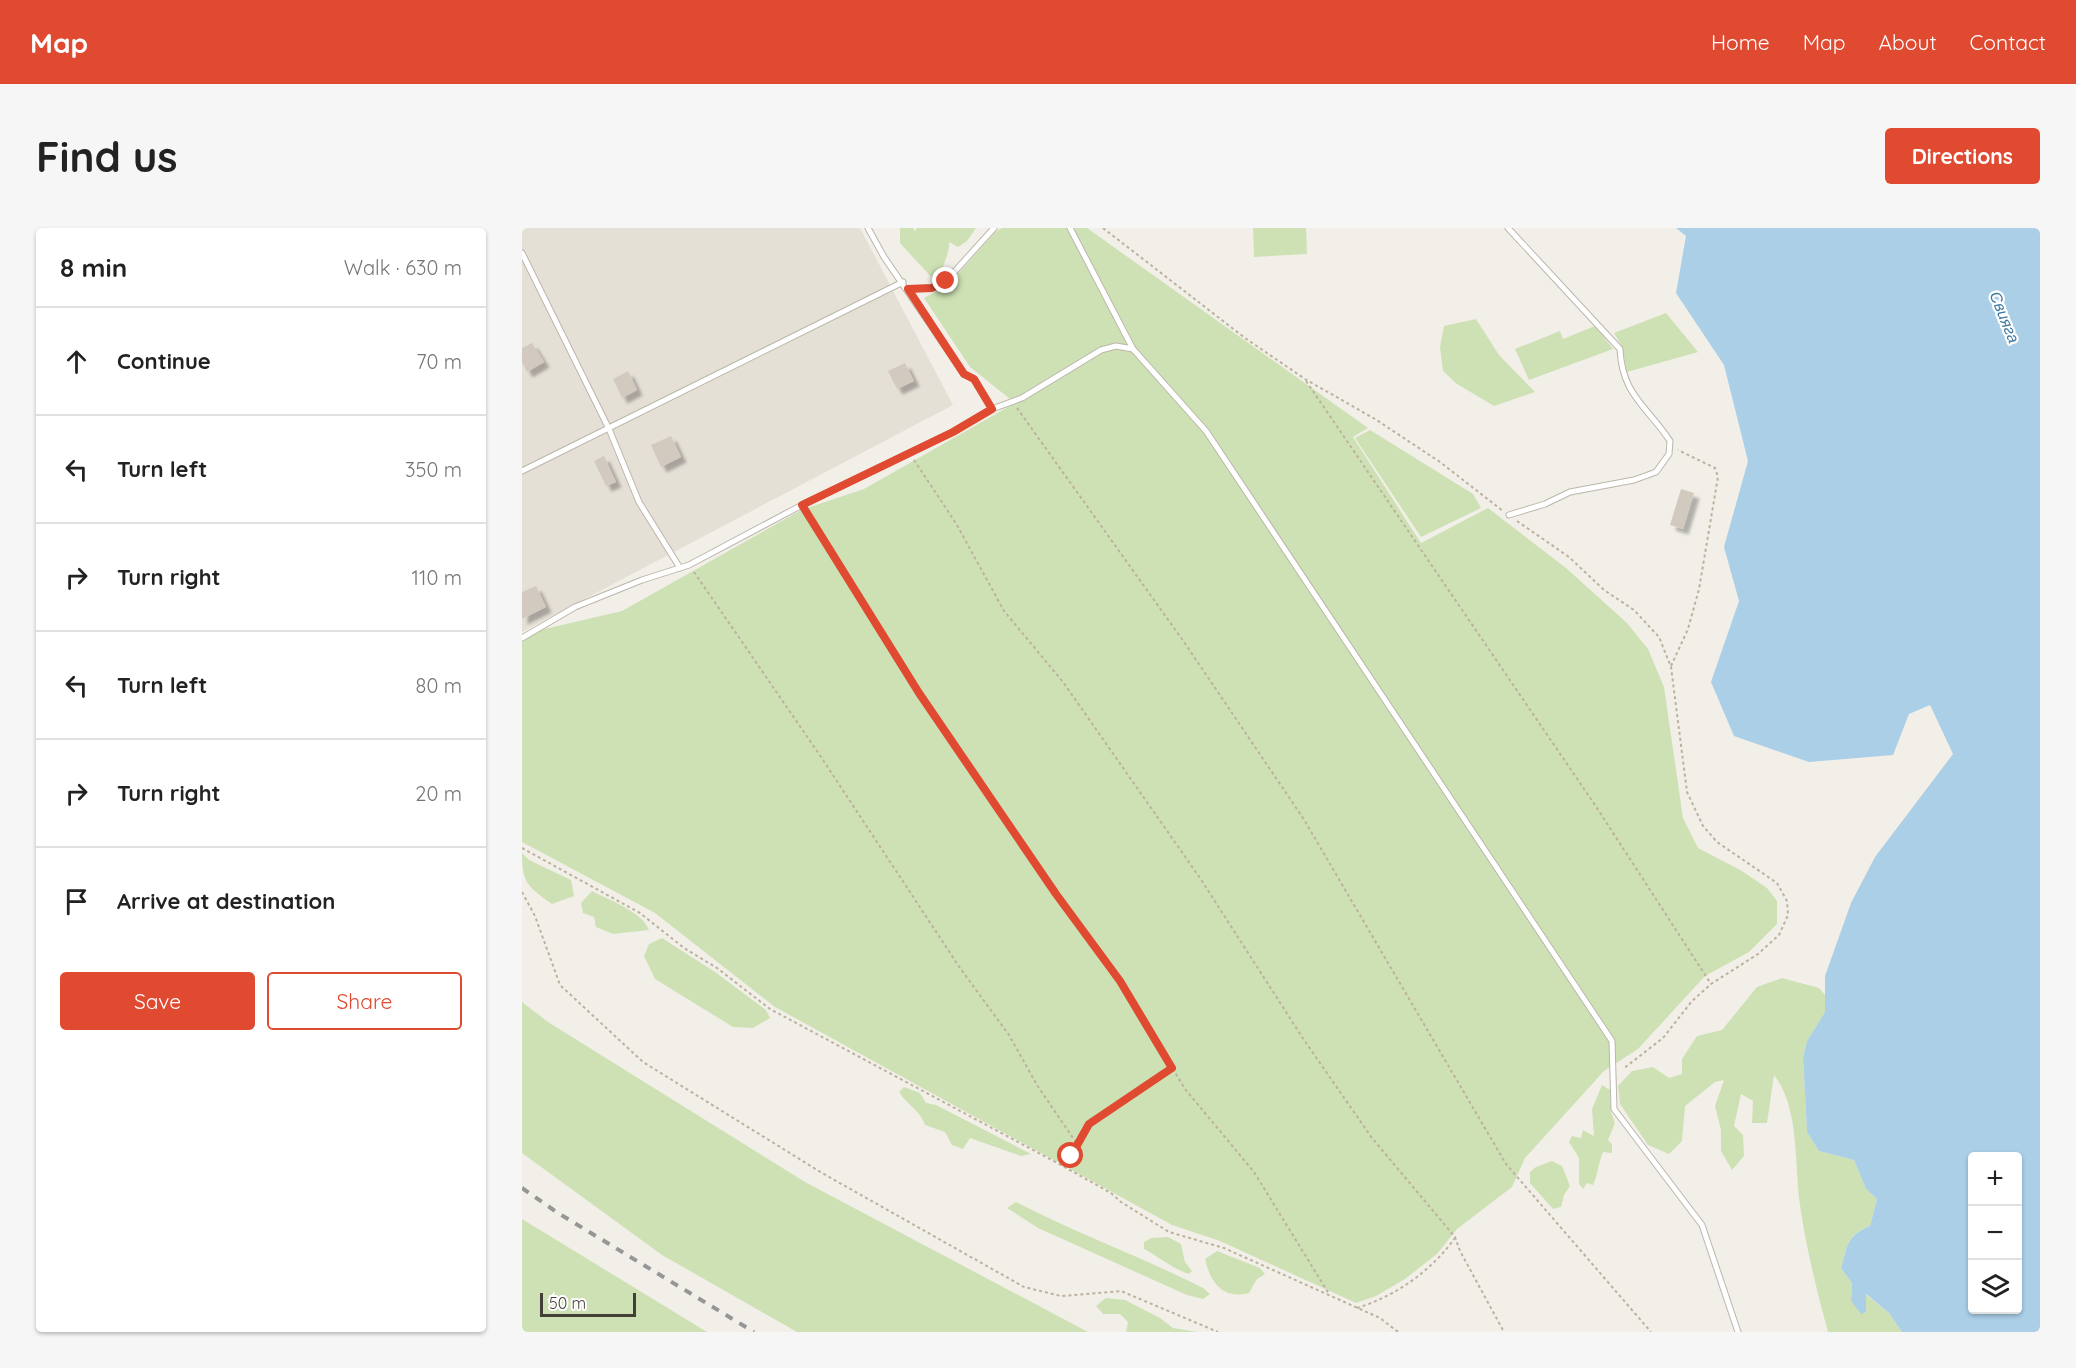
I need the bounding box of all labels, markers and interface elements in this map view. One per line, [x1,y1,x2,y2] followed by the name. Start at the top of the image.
[30,25,88,60] text: Map
[1711,29,1770,55] text: Home
[1803,29,1846,55] text: Map
[1879,29,1937,55] text: About
[1970,29,2046,55] text: Contact
[1885,128,2040,184] button: Directions
[36,130,178,183] text: Find us
[60,251,127,284] text: 8 min
[344,255,462,280] text: Walk · 630 m
[932,267,958,293] route end
[1986,288,2024,346] water label: Свияга
[60,345,93,378] icon: ahead
[117,347,211,375] text: Continue
[416,349,462,374] text: 70 m
[60,453,93,486] icon: left
[117,455,207,483] text: Turn left
[405,457,462,482] text: 350 m
[60,561,93,594] icon: right
[117,563,221,591] text: Turn right
[412,565,462,590] text: 110 m
[60,669,93,702] icon: left
[117,671,207,699] text: Turn left
[416,673,462,698] text: 80 m
[60,777,93,810] icon: right
[117,779,221,807] text: Turn right
[415,781,462,806] text: 20 m
[60,885,93,918] icon: arrive
[117,887,335,915] text: Arrive at destination
[60,972,255,1030] button: Save
[267,972,462,1030] button: Share
[1057,1142,1083,1168] route start
[1968,1152,2022,1314] map controls
[1968,1152,2022,1206] button: +
[1968,1206,2022,1260] button: −
[1968,1260,2022,1314] button: layers
[540,1290,636,1318] scale bar
[549,1293,586,1313] text: 50 m

